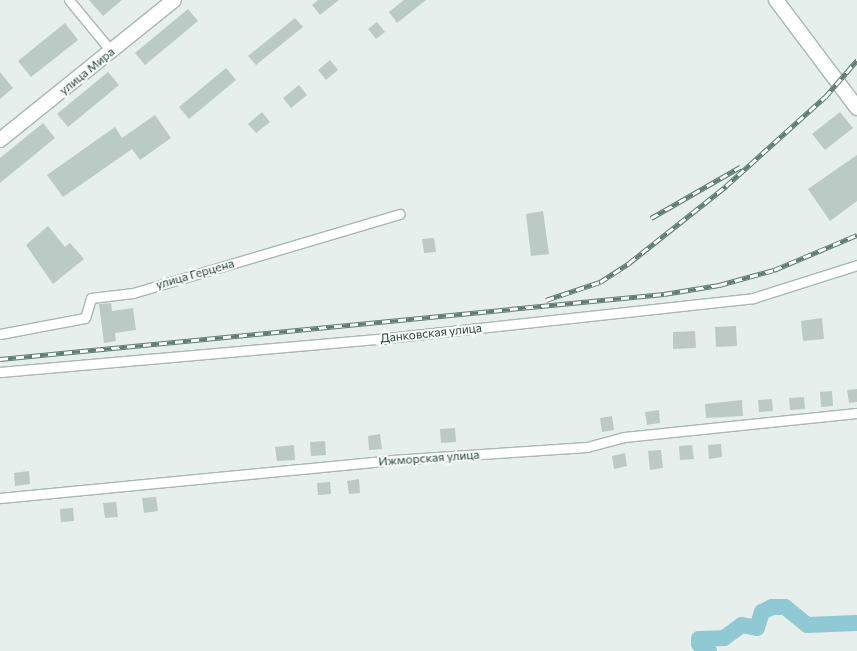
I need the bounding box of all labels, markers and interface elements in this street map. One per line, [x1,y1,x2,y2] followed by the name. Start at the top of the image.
[57,44,117,98] street label: улица Мира
[154,256,236,292] street label: улица Герцена
[379,321,483,345] street label: Данковская улица
[378,447,480,469] street label: Ижморская улица

